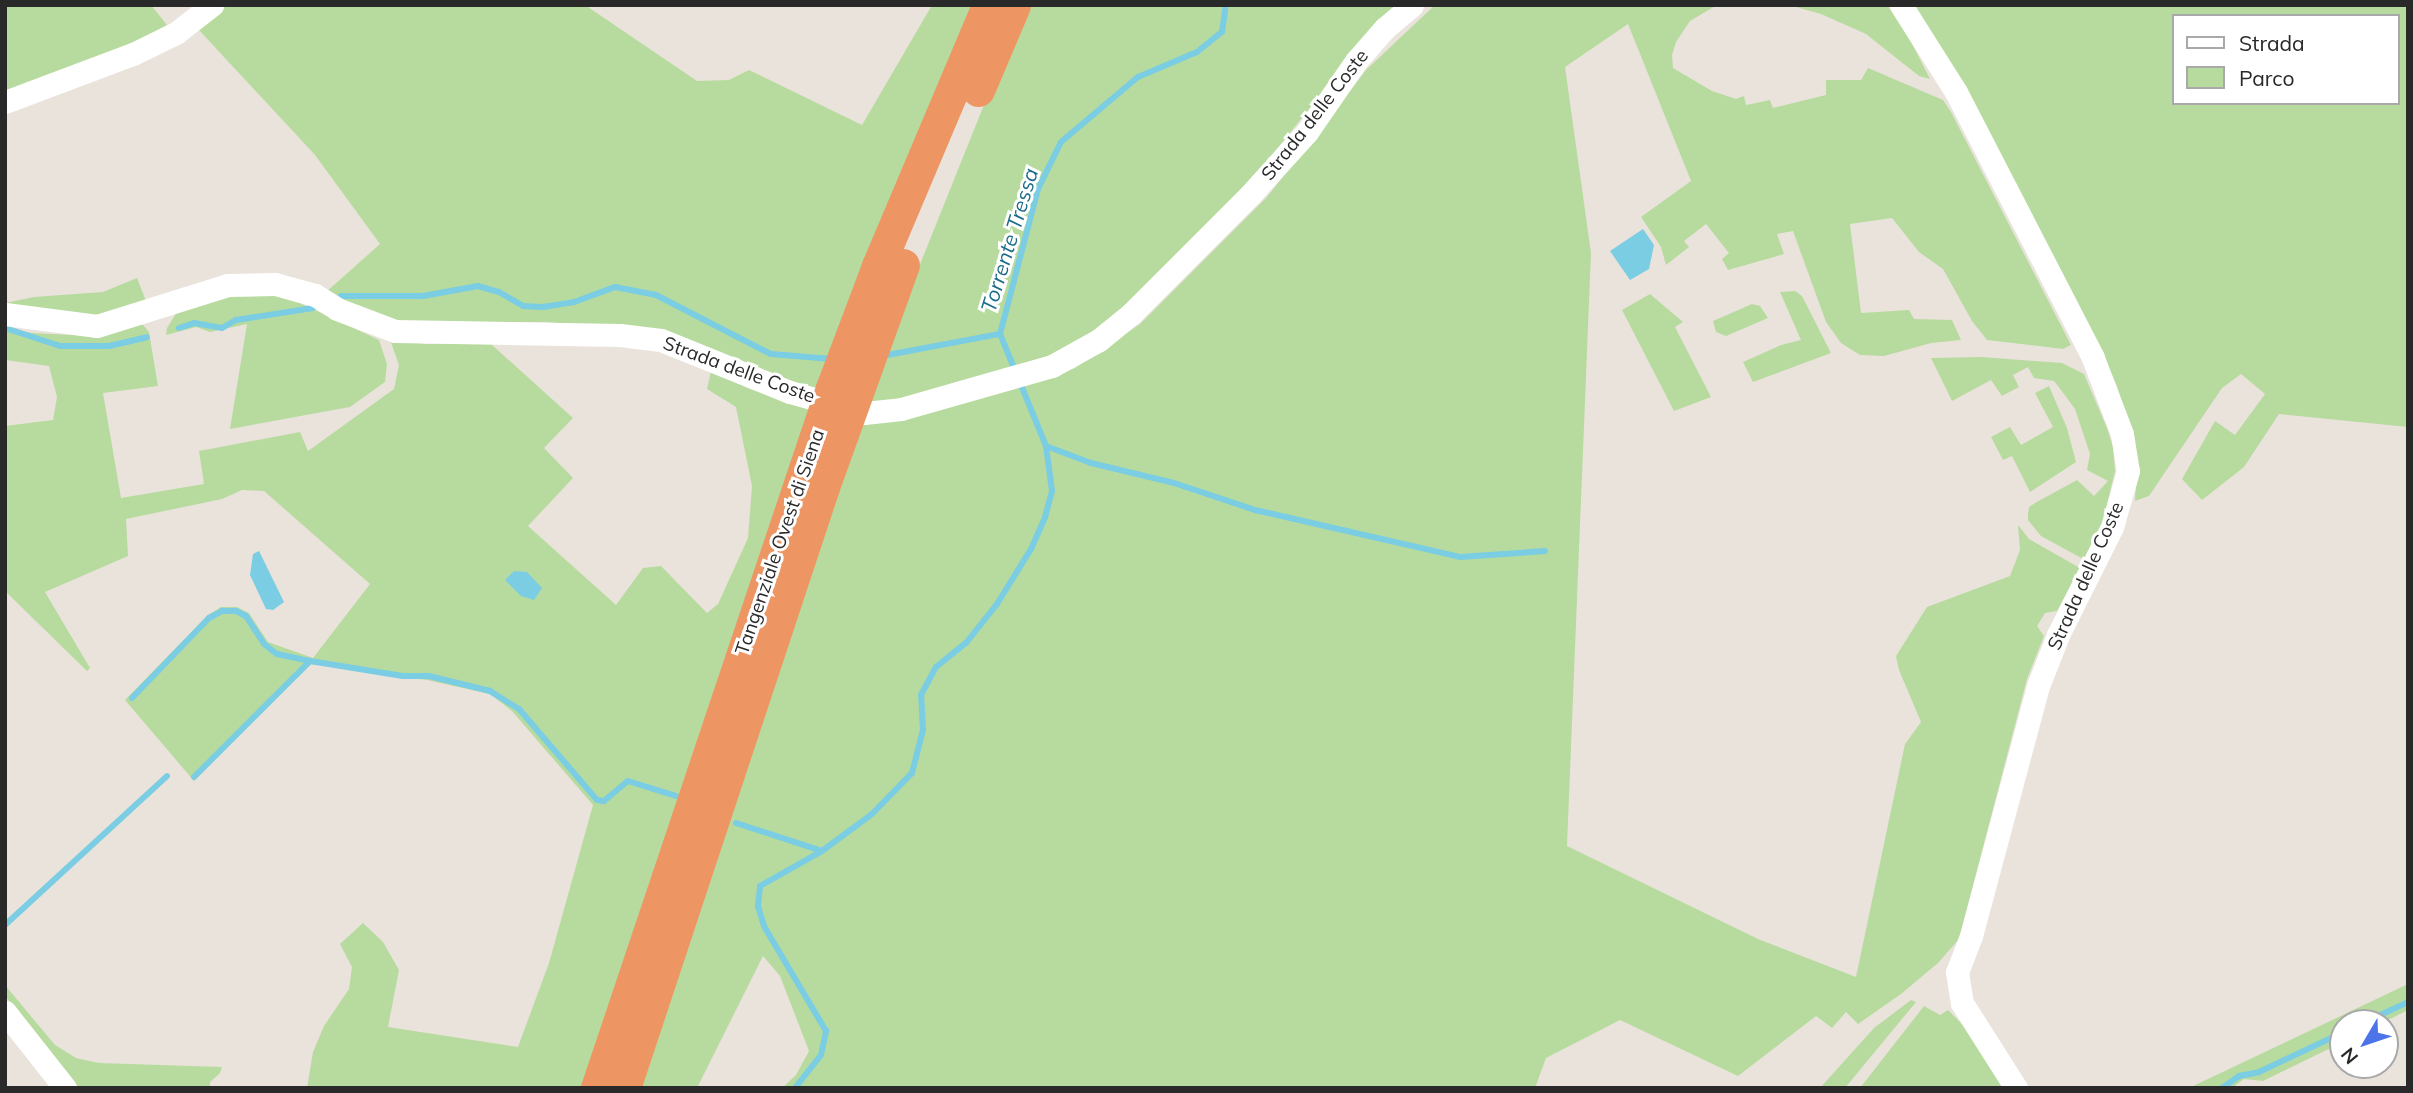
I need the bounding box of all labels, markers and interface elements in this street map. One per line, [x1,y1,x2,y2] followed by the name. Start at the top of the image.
[2172,14,2399,105] legend
[2239,30,2305,56] text: Strada
[1257,45,1373,185] street label: Strada delle Coste
[2239,65,2294,91] text: Parco
[975,165,1043,315] water label: Torrente Tressa
[660,332,818,408] street label: Strada delle Coste
[731,426,829,658] street label: Tangenziale Ovest di Siena
[2043,498,2129,654] street label: Strada delle Coste
[2329,1009,2399,1079] north arrow
[2335,1043,2363,1069] text: N

